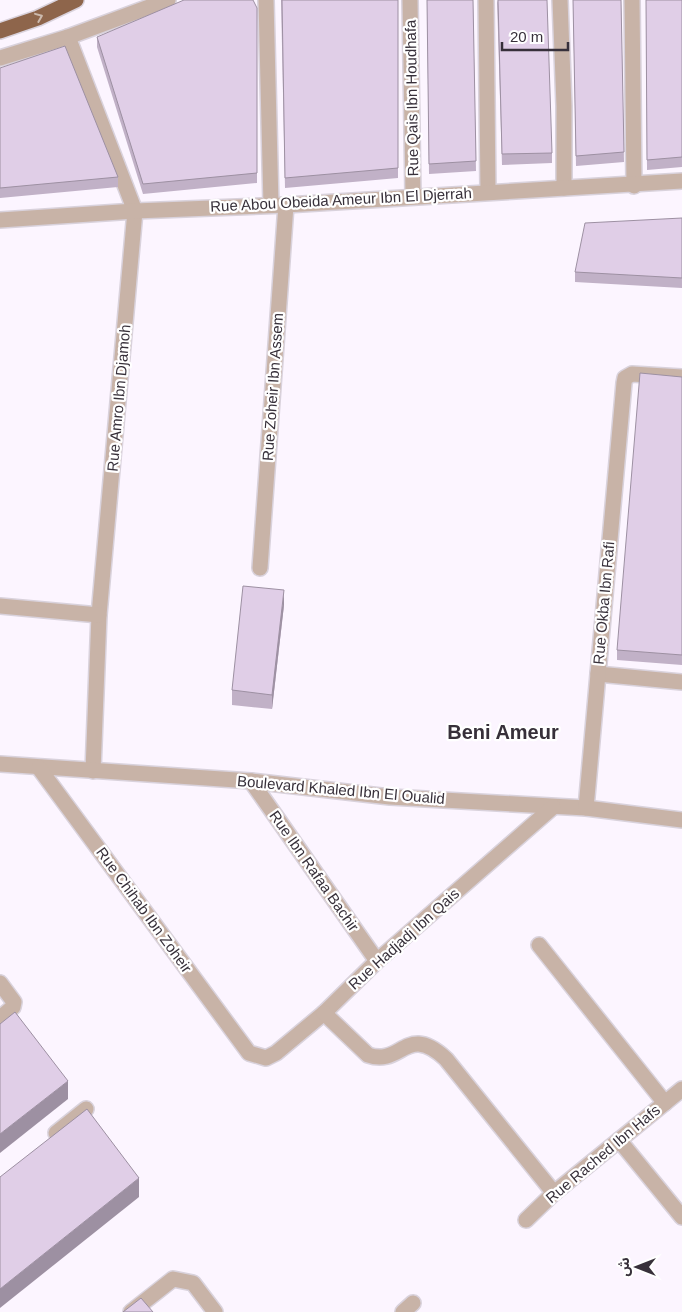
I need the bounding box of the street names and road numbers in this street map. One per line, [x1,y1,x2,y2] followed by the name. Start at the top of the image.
[402,19,421,177] street label: Rue Qais Ibn Houdhafa
[210,184,472,215] street label: Rue Abou Obeida Ameur Ibn El Djerrah
[259,312,286,462] street label: Rue Zoheir Ibn Assem
[104,324,133,472] street label: Rue Amro Ibn Djamoh
[590,541,617,665] street label: Rue Okba Ibn Rafi
[236,772,446,807] street label: Boulevard Khaled Ibn El Oualid
[266,807,363,934] street label: Rue Ibn Rafaa Bachir
[93,844,196,976] street label: Rue Chihab Ibn Zoheir
[345,885,462,993] street label: Rue Hadjadj Ibn Qais
[542,1101,663,1206] street label: Rue Rached Ibn Hafs

